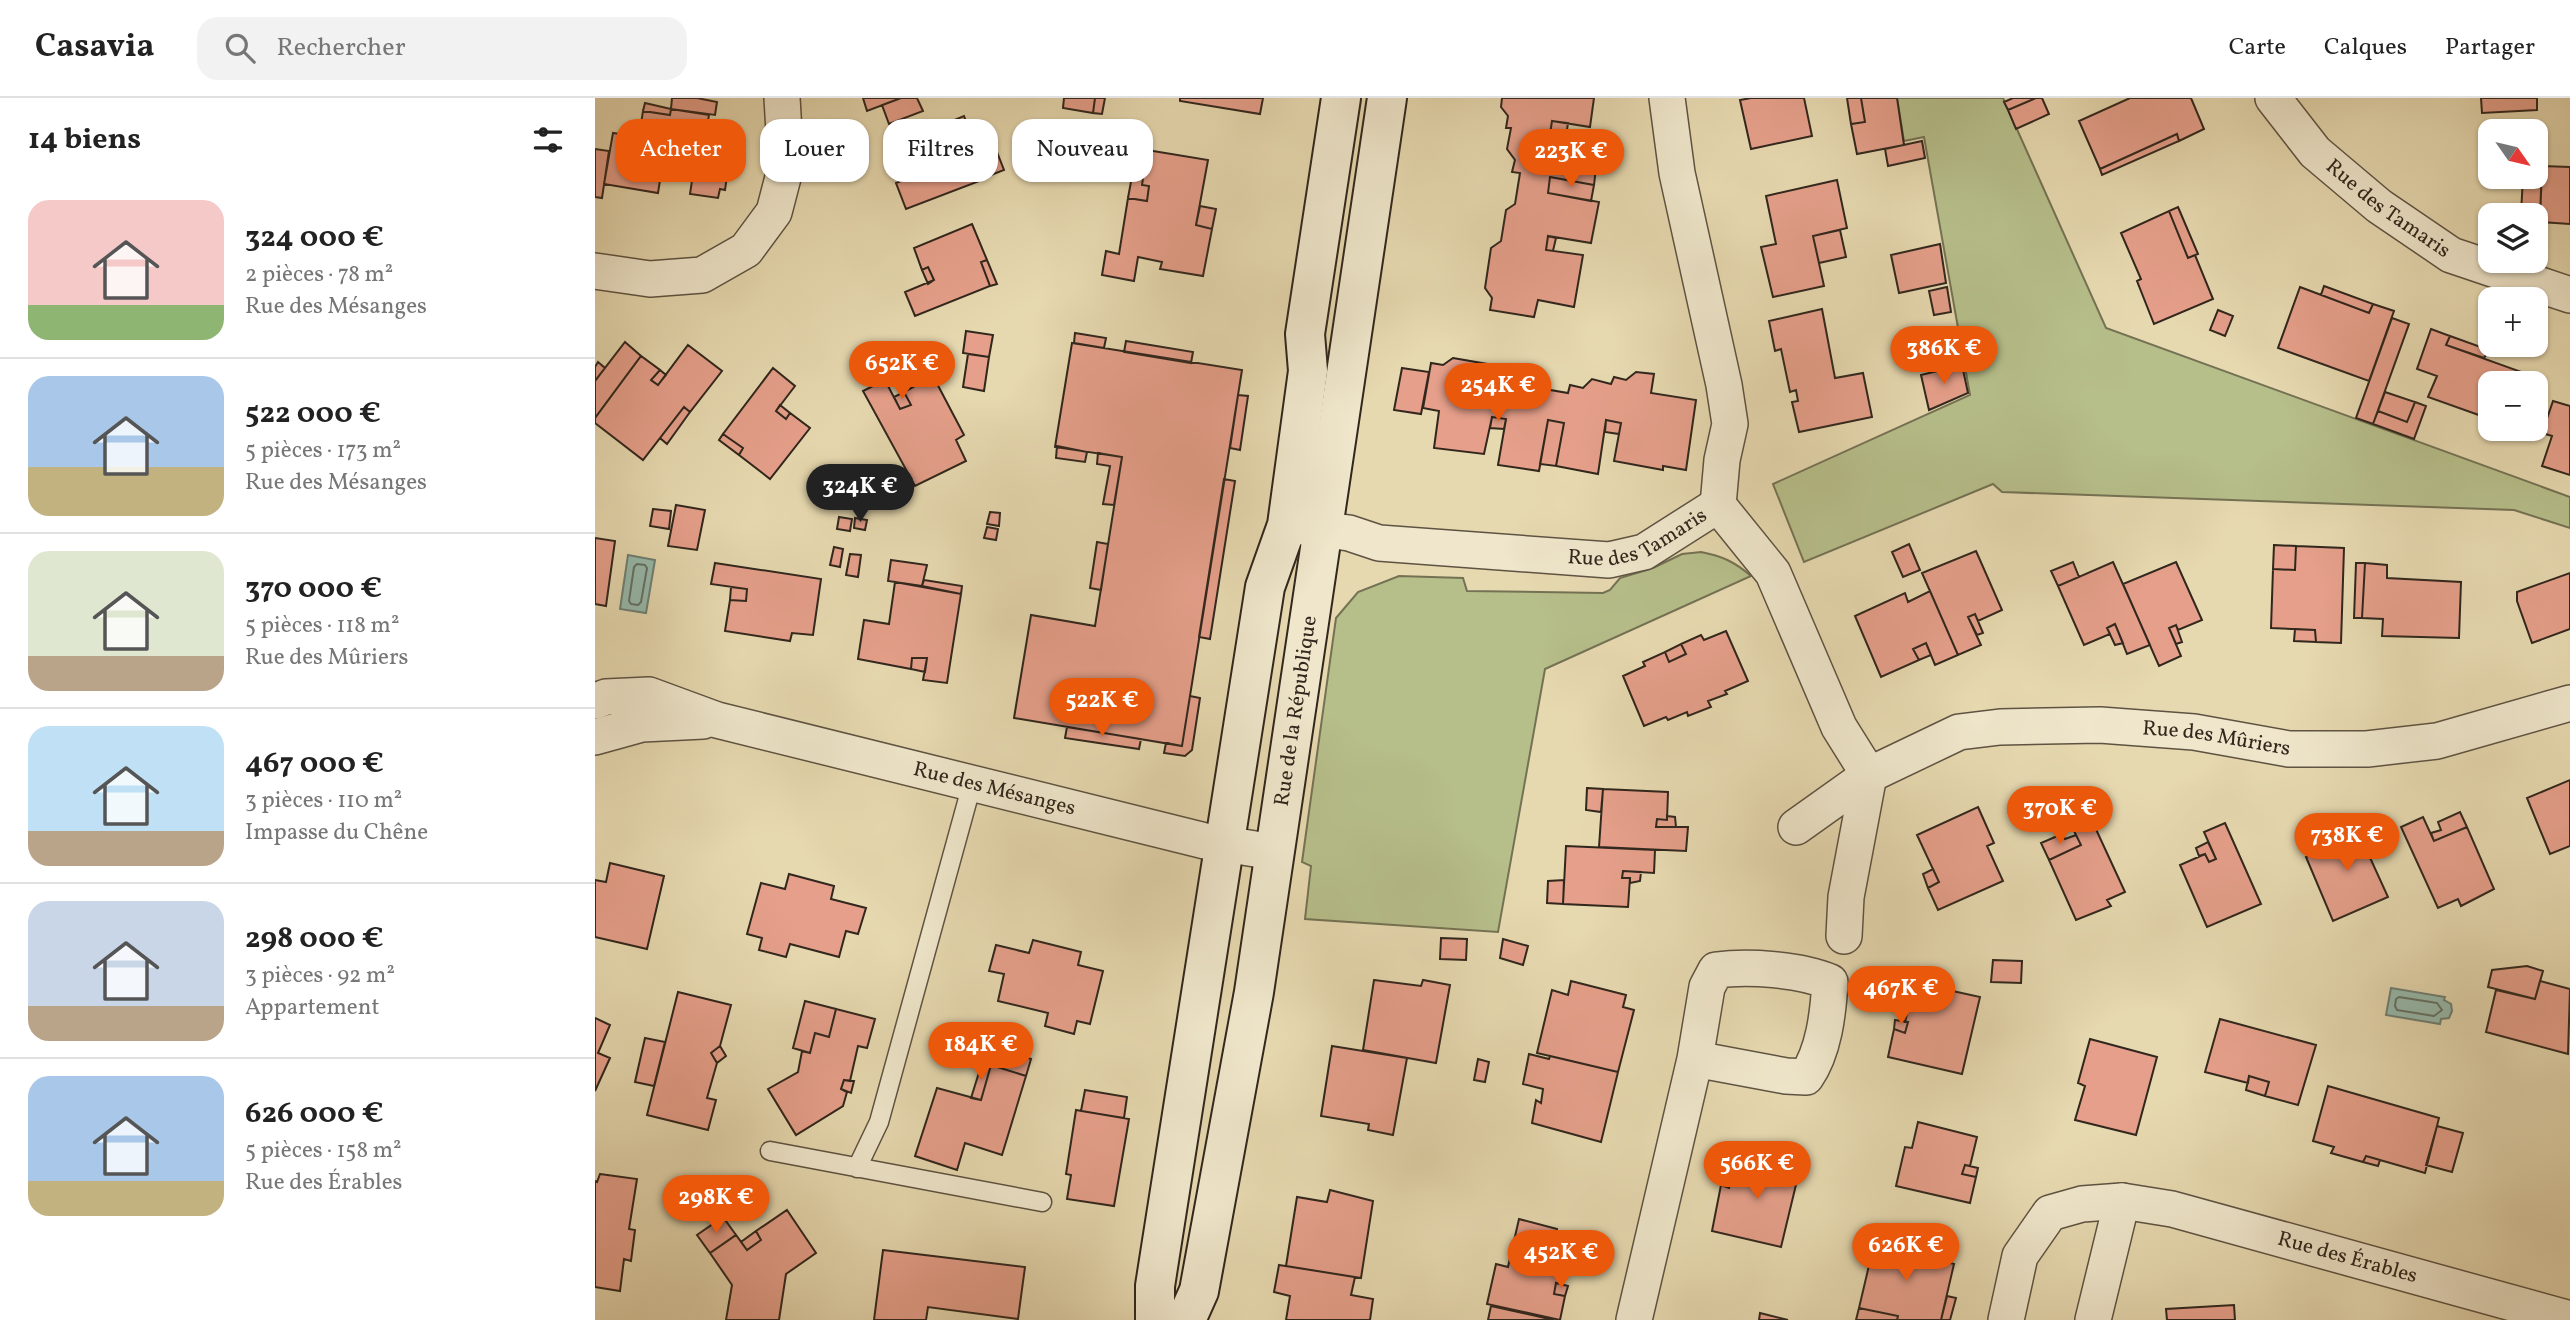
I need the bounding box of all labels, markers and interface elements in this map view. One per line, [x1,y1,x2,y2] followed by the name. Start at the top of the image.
[197,17,687,80] search box
[35,25,155,71] text: Casavia
[221,29,259,67] icon: search
[277,30,406,66] text: Rechercher
[2229,31,2286,65] text: Carte
[2324,31,2407,65] text: Calques
[2445,31,2535,65] text: Partager
[28,119,141,161] text: 14 biens
[616,119,746,182] chip: Acheter
[760,119,869,182] chip: Louer
[883,119,998,182] chip: Filtres
[1012,119,1153,182] chip: Nouveau
[2478,119,2548,189] north arrow
[2478,119,2548,441] map controls
[529,121,567,159] icon: filters
[1514,130,1628,189] pin: 223K €
[1534,136,1608,168] text: 223K €
[2319,152,2456,265] street label: Rue des Tamaris
[2478,203,2548,273] button: layers
[245,217,384,259] text: 324 000 €
[84,228,168,312] icon: home
[245,259,393,291] text: 2 pièces · 78 m²
[2478,287,2548,357] button: +
[245,291,427,323] text: Rue des Mésanges
[1887,327,2001,386] pin: 386K €
[1906,333,1982,365] text: 386K €
[845,342,959,401] pin: 652K €
[865,348,939,380] text: 652K €
[1441,364,1555,423] pin: 254K €
[1460,370,1536,402] text: 254K €
[2478,371,2548,441] button: −
[245,393,381,435] text: 522 000 €
[84,404,168,488] icon: home
[245,435,401,467] text: 5 pièces · 173 m²
[803,464,917,524] pin: 324K €
[245,467,427,499] text: Rue des Mésanges
[822,471,898,503] text: 324K €
[1567,501,1713,574] street label: Rue des Tamaris
[245,568,382,610] text: 370 000 €
[84,579,168,663] icon: home
[245,610,399,642] text: 5 pièces · 118 m²
[1267,614,1324,808] street label: Rue de la République
[245,642,408,674] text: Rue des Mûriers
[1045,678,1159,738] pin: 522K €
[1065,685,1139,717] text: 522K €
[2141,714,2293,763] street label: Rue des Mûriers
[245,743,384,785] text: 467 000 €
[84,754,168,838] icon: home
[910,755,1079,823] street label: Rue des Mésanges
[245,785,402,817] text: 3 pièces · 110 m²
[2003,786,2117,846] pin: 370K €
[2023,793,2097,825] text: 370K €
[2290,814,2404,873] pin: 738K €
[245,817,428,849] text: Impasse du Chêne
[2310,820,2384,852] text: 738K €
[245,918,384,960] text: 298 000 €
[84,929,168,1013] icon: home
[245,960,395,992] text: 3 pièces · 92 m²
[1844,967,1958,1026] pin: 467K €
[1863,973,1939,1005] text: 467K €
[245,992,380,1024] text: Appartement
[924,1023,1038,1082] pin: 184K €
[944,1029,1018,1061] text: 184K €
[245,1093,384,1135] text: 626 000 €
[84,1104,168,1188] icon: home
[245,1135,402,1167] text: 5 pièces · 158 m²
[1700,1142,1814,1201] pin: 566K €
[1720,1148,1794,1180] text: 566K €
[245,1167,402,1199] text: Rue des Érables
[659,1176,773,1235] pin: 298K €
[678,1182,754,1214] text: 298K €
[1849,1224,1963,1283] pin: 626K €
[2274,1224,2421,1291] street label: Rue des Érables
[1504,1230,1618,1290] pin: 452K €
[1868,1230,1944,1262] text: 626K €
[1524,1237,1598,1269] text: 452K €

